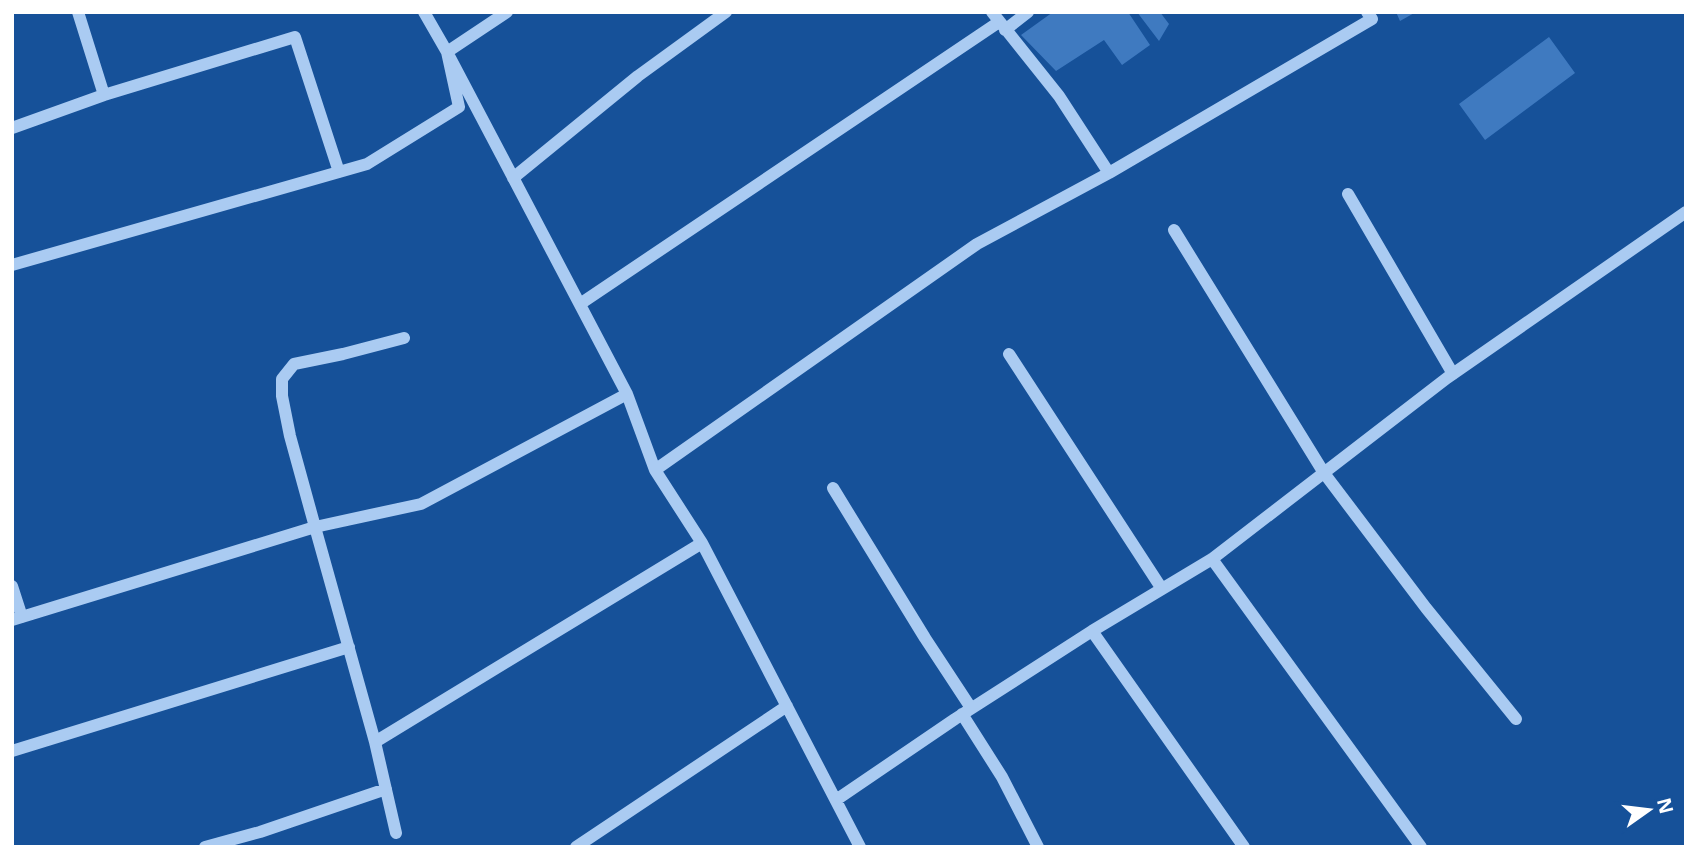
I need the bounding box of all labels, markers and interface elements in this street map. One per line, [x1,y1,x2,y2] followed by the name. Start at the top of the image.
[1614,775,1684,845] north arrow
[1651,795,1680,817] text: N

